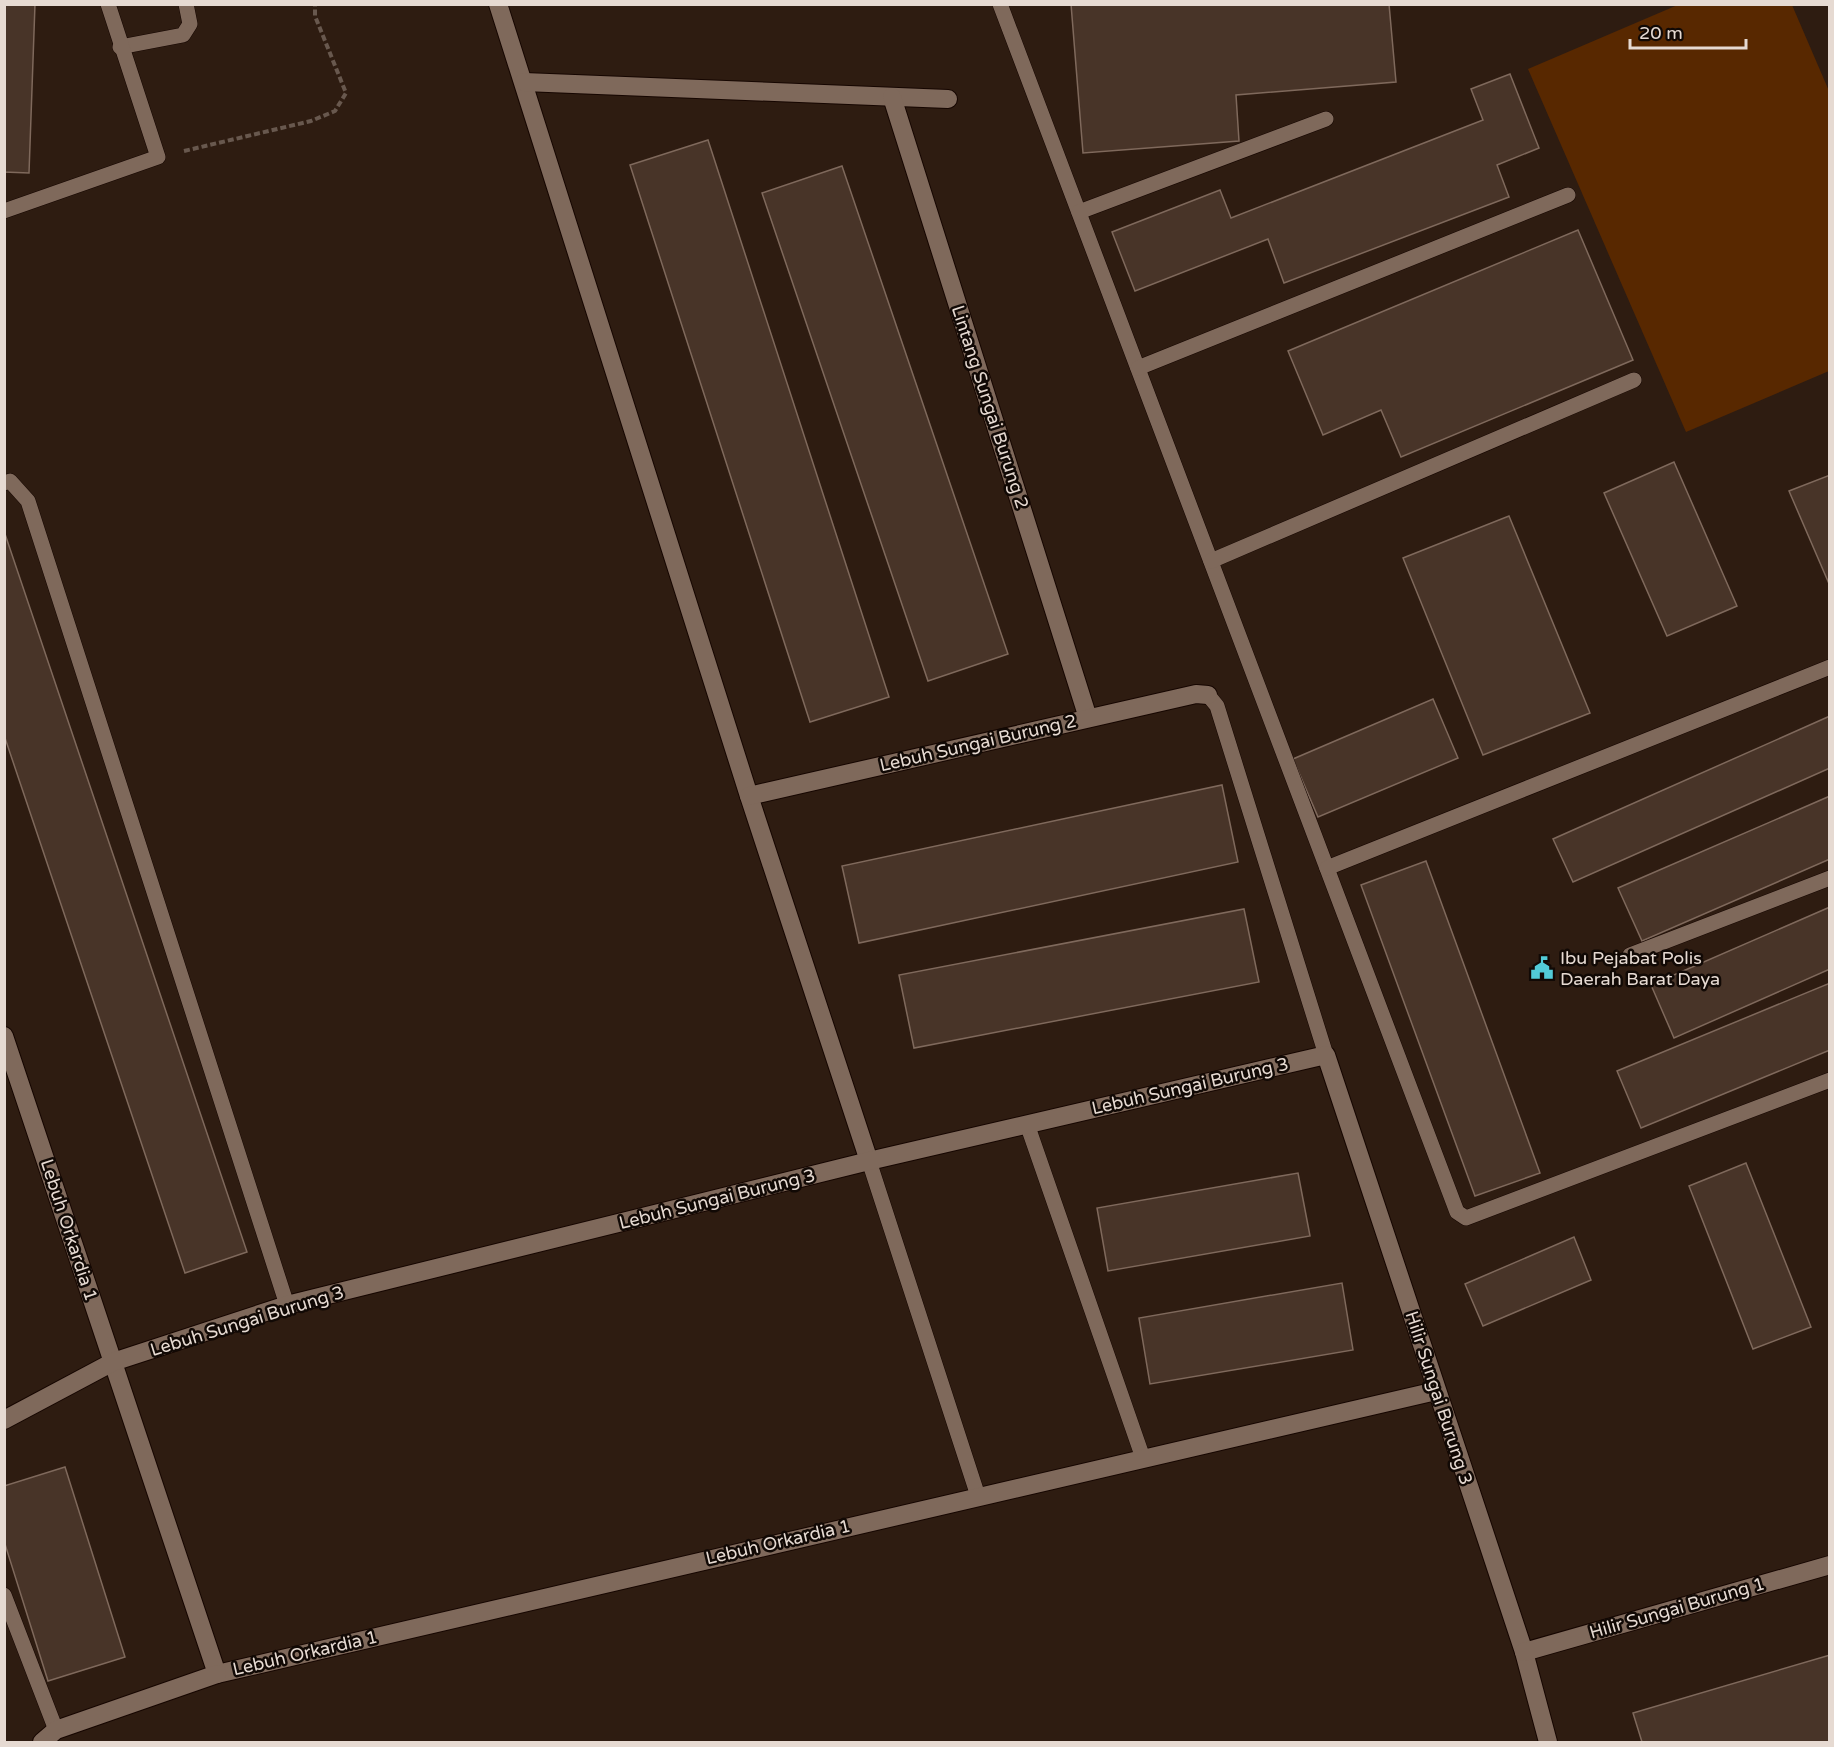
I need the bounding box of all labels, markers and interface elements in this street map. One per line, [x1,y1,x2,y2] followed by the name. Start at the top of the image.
[1630,12,1746,50] scale bar
[1639,22,1683,44] text: 20 m
[947,303,1033,511] street label: Lintang Sungai Burung 2
[877,710,1079,776] street label: Lebuh Sungai Burung 2
[1560,947,1720,990] place label: Ibu Pejabat Polis Daerah Barat Daya
[1529,955,1555,981] public building icon: Ibu Pejabat Polis Daerah Barat Daya
[1089,1053,1291,1119] street label: Lebuh Sungai Burung 3
[36,1156,102,1304] street label: Lebuh Orkardia 1
[617,1164,817,1234] street label: Lebuh Sungai Burung 3
[147,1281,347,1361] street label: Lebuh Sungai Burung 3
[1401,1308,1477,1488] street label: Hilir Sungai Burung 3
[703,1515,853,1569] street label: Lebuh Orkardia 1
[1587,1572,1767,1644] street label: Hilir Sungai Burung 1
[230,1626,380,1680] street label: Lebuh Orkardia 1

